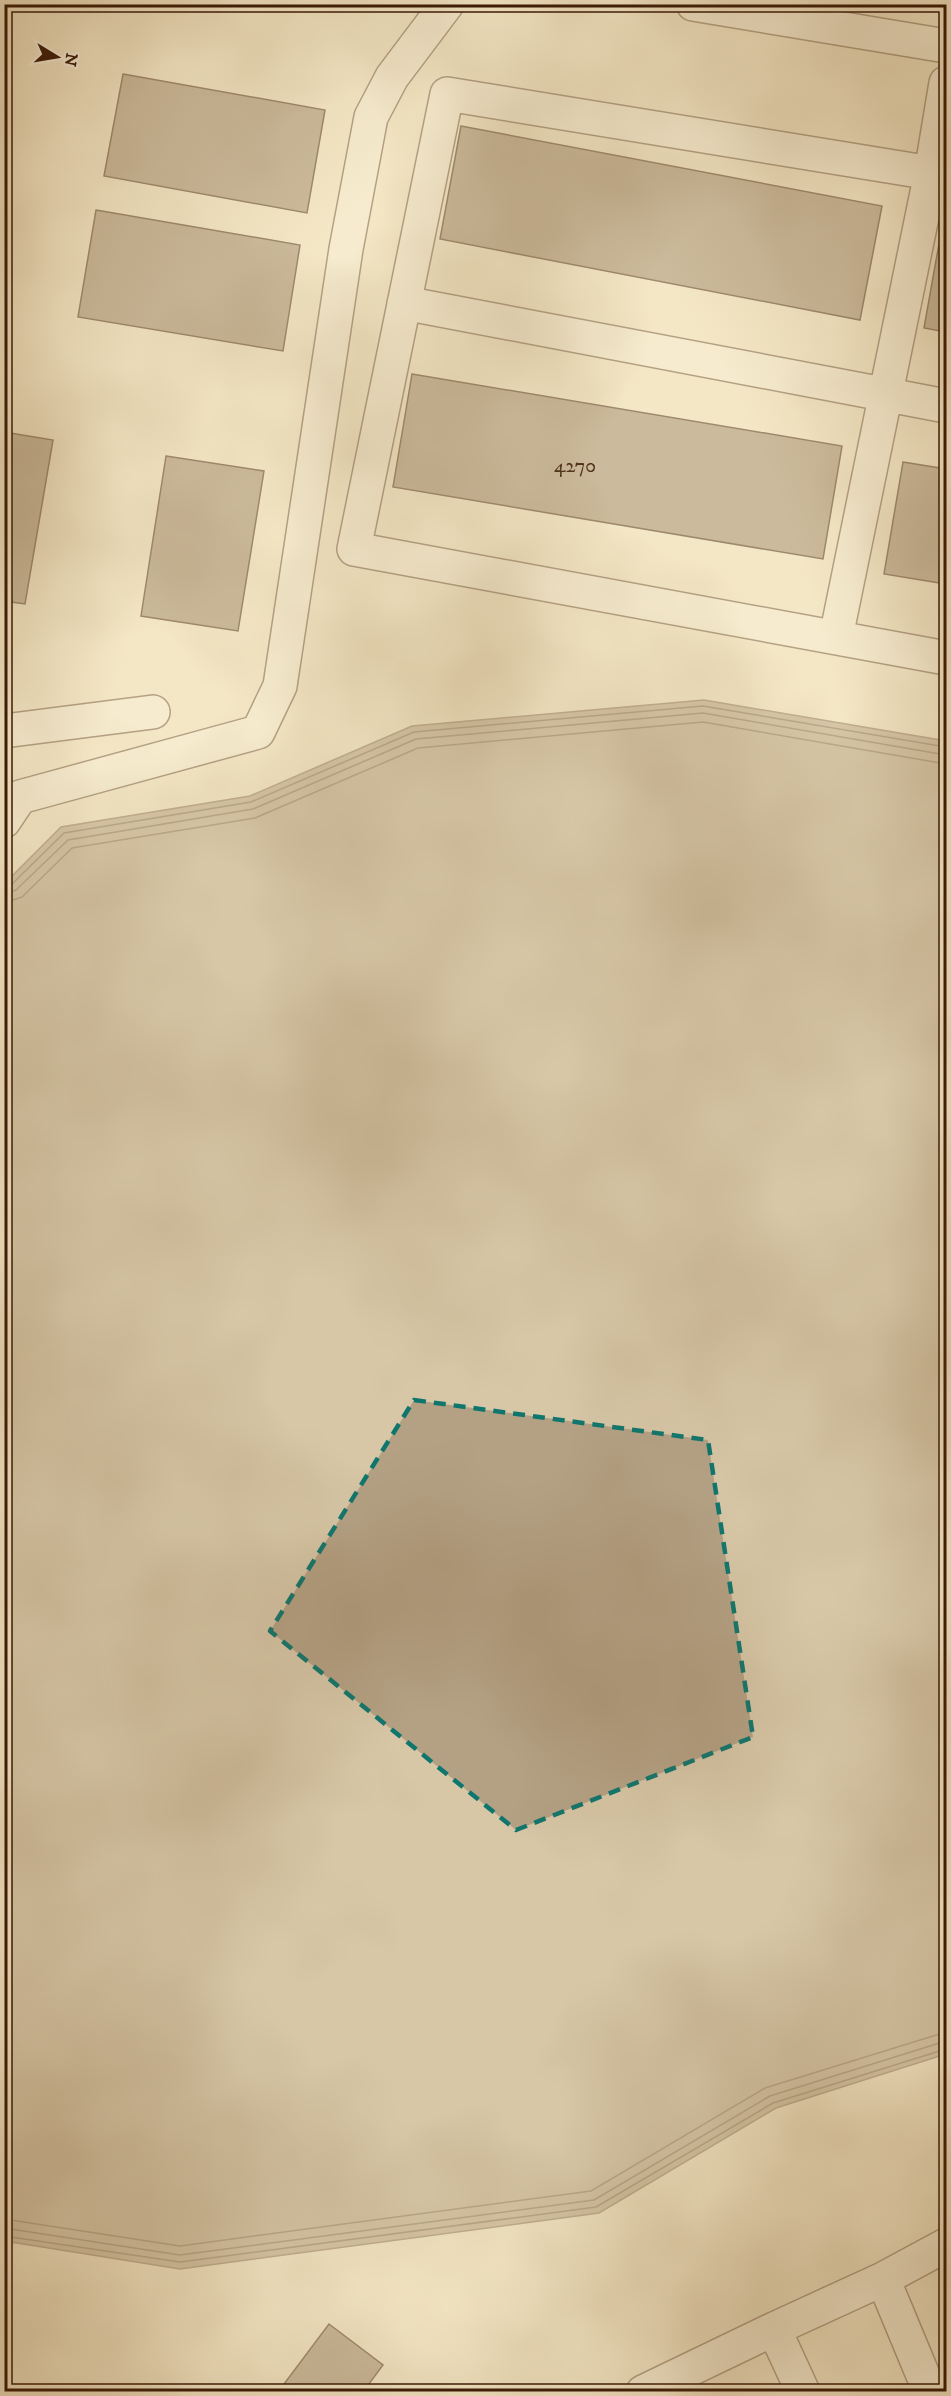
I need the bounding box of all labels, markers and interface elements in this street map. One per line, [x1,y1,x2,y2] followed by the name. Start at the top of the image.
[27,27,87,87] north arrow
[60,51,82,68] text: N
[554,454,596,479] house number: 4270

